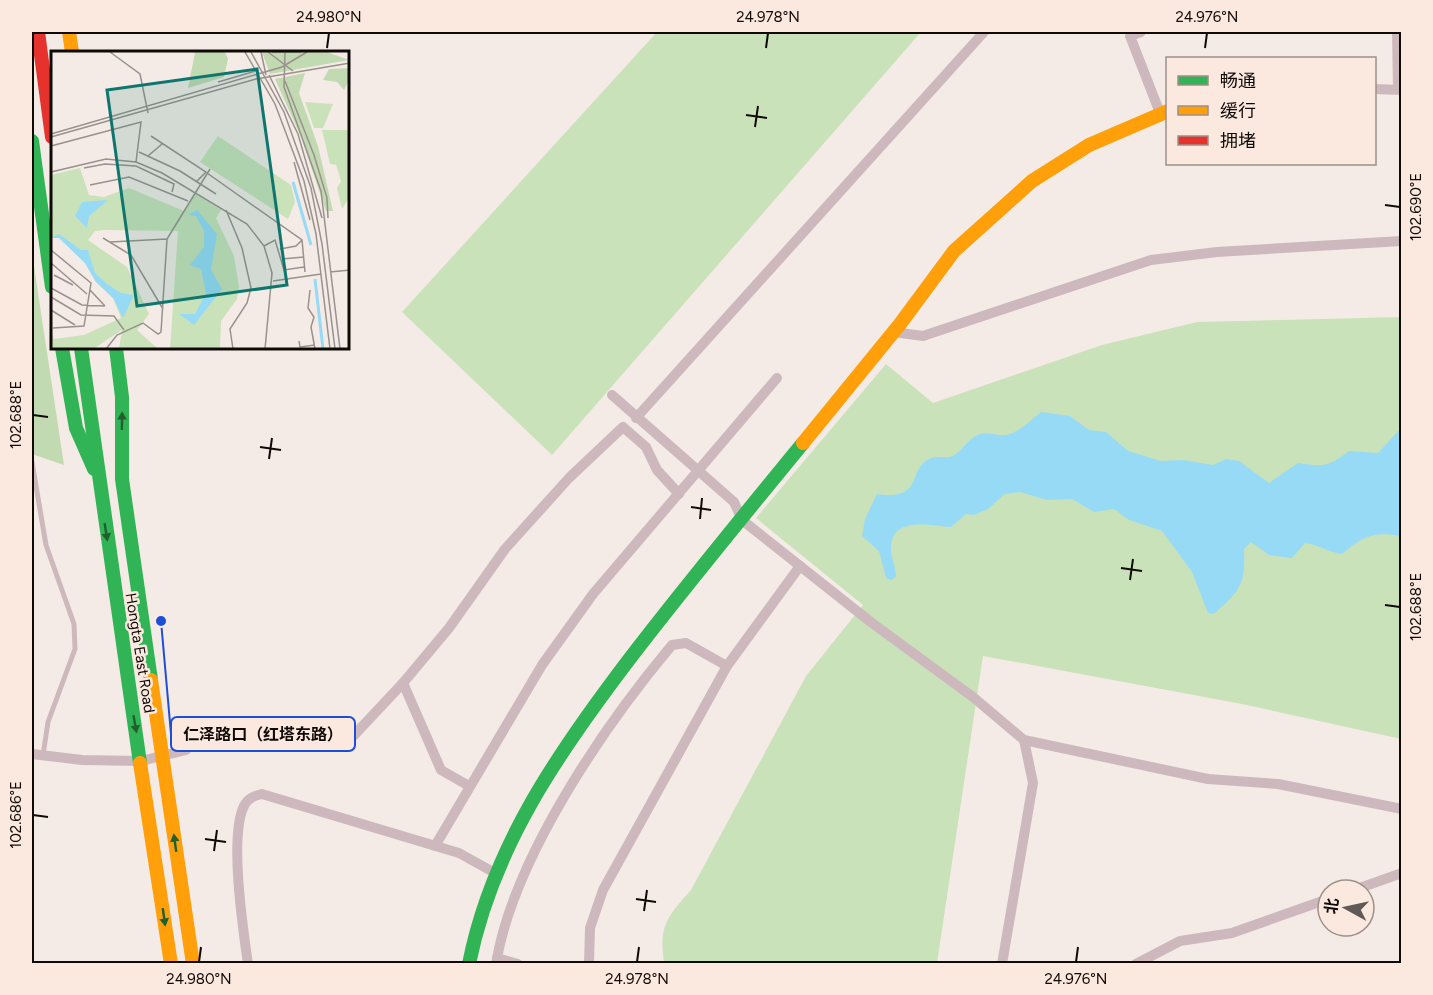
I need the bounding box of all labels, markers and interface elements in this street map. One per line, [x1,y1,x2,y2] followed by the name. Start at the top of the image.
[296,8,362,26] text: 24.980°N
[736,8,800,26] text: 24.978°N
[1175,8,1239,26] text: 24.976°N
[51,51,350,350] inset map
[1166,57,1376,165] legend
[1220,70,1256,92] text: 畅通
[1220,100,1256,122] text: 缓行
[1220,130,1256,152] text: 拥堵
[1407,173,1425,241] text: 102.690°E
[7,381,25,449] text: 102.688°E
[117,412,127,431] one-way arrow
[101,522,110,541] one-way arrow
[1407,573,1425,641] text: 102.688°E
[122,592,158,714] street label: Hongta East Road
[131,715,140,734] one-way arrow
[171,717,355,751] callout: 仁泽路口（红塔东路）
[183,725,343,744] text: 仁泽路口（红塔东路）
[7,781,25,849] text: 102.686°E
[171,834,180,853] one-way arrow
[1316,878,1376,938] north arrow
[1321,897,1342,915] text: 北
[160,908,169,927] one-way arrow
[166,970,232,988] text: 24.980°N
[605,970,669,988] text: 24.978°N
[1044,970,1108,988] text: 24.976°N

